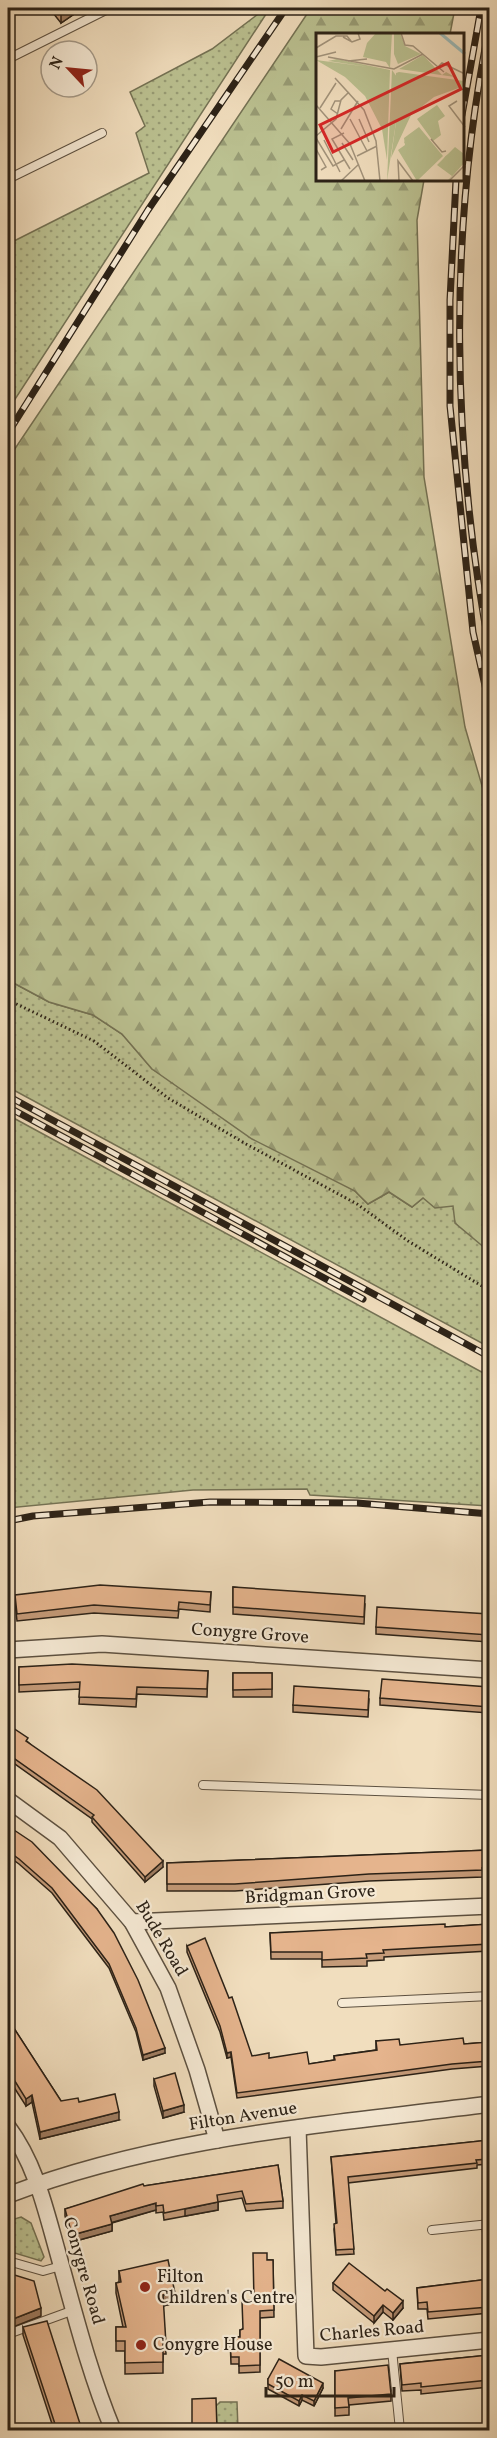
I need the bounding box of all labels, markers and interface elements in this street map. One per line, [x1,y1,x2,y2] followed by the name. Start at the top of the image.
[316,33,464,182] inset map
[39,39,99,99] north arrow
[45,53,70,73] text: N
[190,1617,310,1651] street label: Conygre Grove
[244,1879,376,1911] street label: Bridgman Grove
[129,1896,193,1982] street label: Bude Road
[187,2096,299,2138] street label: Filton Avenue
[56,2214,110,2328] street label: Conygre Road
[157,2265,295,2311] place label: Filton Children's Centre
[138,2280,152,2294] marker: Filton Children's Centre
[319,2315,425,2349] street label: Charles Road
[153,2333,272,2358] place label: Conygre House
[134,2338,148,2352] marker: Conygre House
[266,2360,394,2398] scale bar
[275,2370,314,2395] text: 50 m

